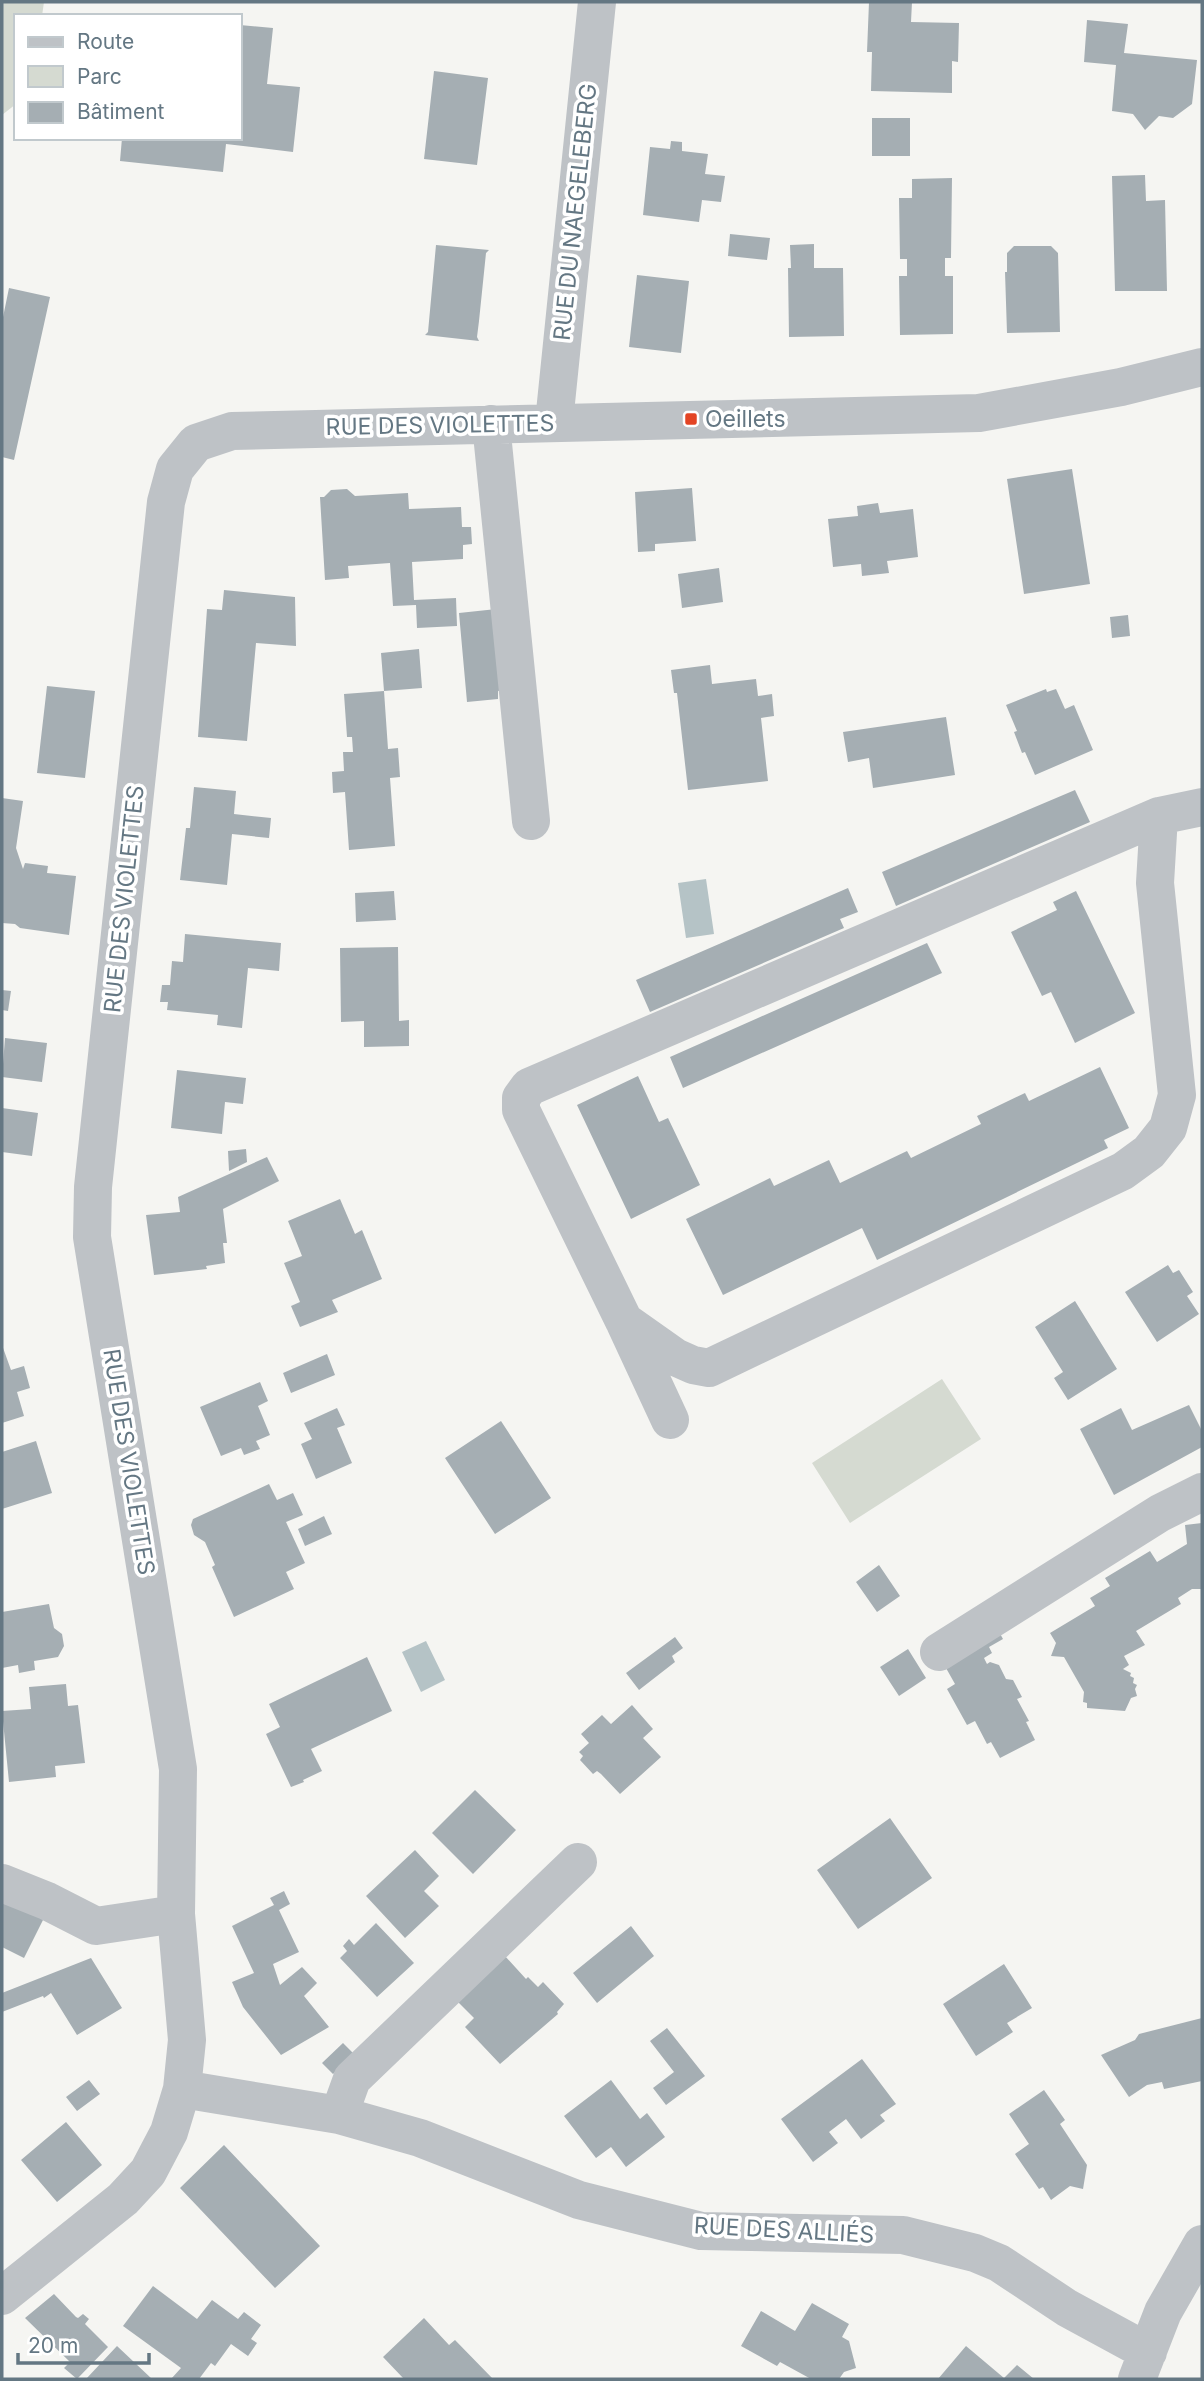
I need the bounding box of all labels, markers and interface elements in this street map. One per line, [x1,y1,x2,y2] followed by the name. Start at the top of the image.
[14,14,242,140] legend
[77,29,134,54] text: Route
[77,64,122,89] text: Parc
[548,82,602,342] street label: RUE DU NAEGELEBERG
[77,99,165,124] text: Bâtiment
[705,405,786,433] place label: Oeillets
[325,409,555,441] street label: RUE DES VIOLETTES
[683,411,699,427] marker: Oeillets
[98,784,150,1014] street label: RUE DES VIOLETTES
[97,1347,161,1577] street label: RUE DES VIOLETTES
[693,2211,875,2249] street label: RUE DES ALLIÉS
[18,2322,149,2366] scale bar
[28,2333,78,2358] text: 20 m

